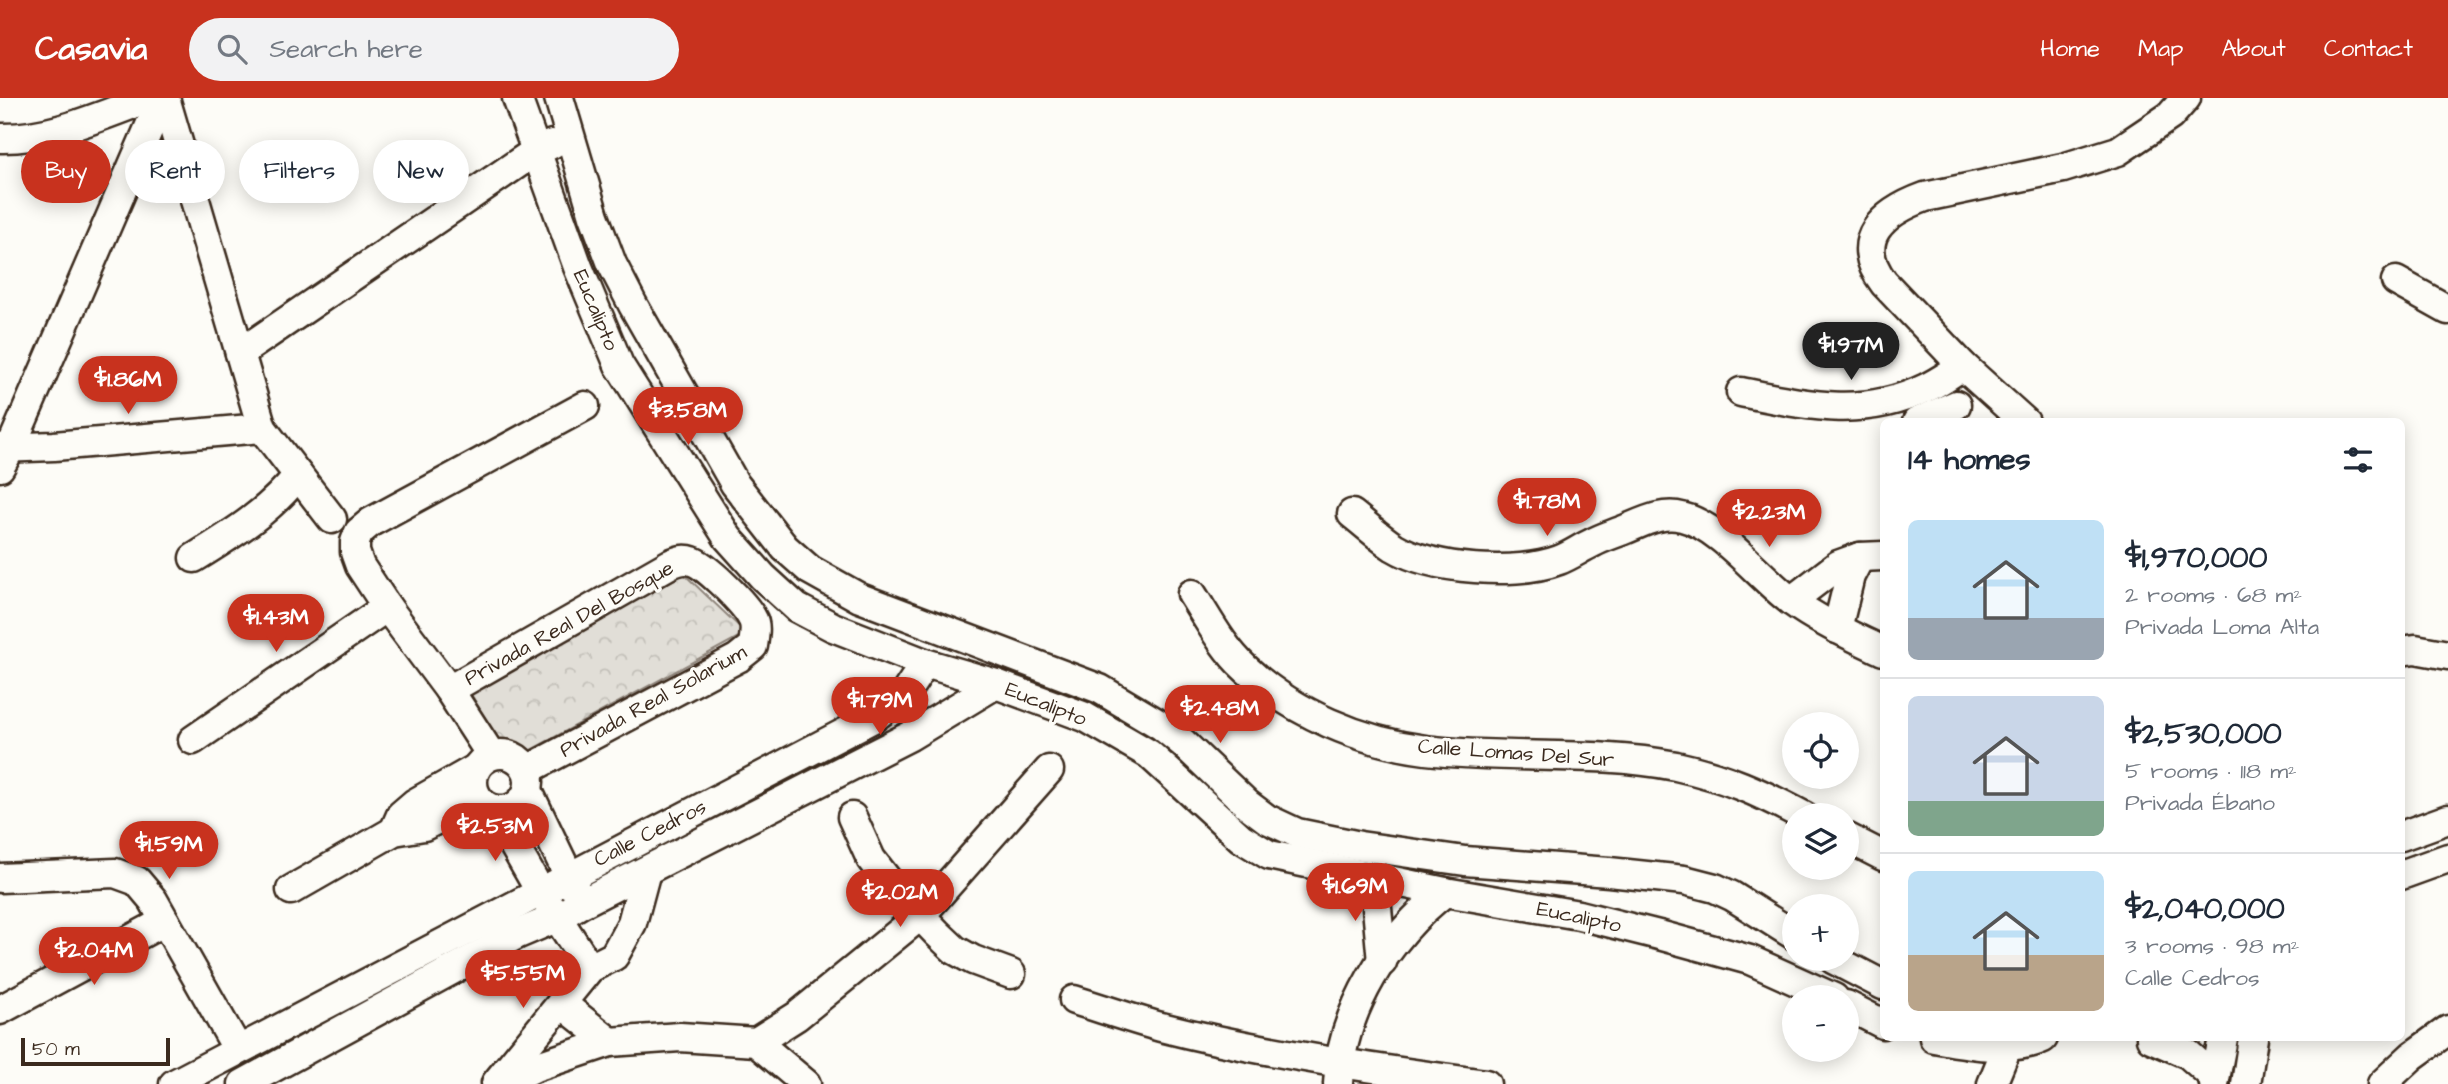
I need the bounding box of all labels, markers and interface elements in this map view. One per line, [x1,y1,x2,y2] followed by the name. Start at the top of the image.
[189,18,679,81] search box
[35,26,147,72] text: Casavia
[213,30,251,68] icon: search
[269,31,423,67] text: Search here
[2040,32,2100,66] text: Home
[2138,32,2183,66] text: Map
[2221,32,2286,66] text: About
[2324,32,2413,66] text: Contact
[21,140,111,203] chip: Buy
[125,140,225,203] chip: Rent
[239,140,359,203] chip: Filters
[373,140,469,203] chip: New
[565,265,626,356] street label: Eucalipto
[1794,322,1908,382] pin: $1.97M
[1818,329,1884,361] text: $1.97M
[71,356,185,416] pin: $1.86M
[94,363,162,395] text: $1.86M
[631,388,745,447] pin: $3.58M
[649,394,727,426] text: $3.58M
[1908,439,2031,481] text: 14 homes
[2339,441,2377,479] icon: filters
[1490,478,1604,538] pin: $1.78M
[1513,485,1581,517] text: $1.78M
[1712,490,1826,549] pin: $2.23M
[1732,496,1806,528] text: $2.23M
[2125,537,2267,579] text: $1,970,000
[1964,548,2048,632] icon: home
[459,553,679,693] street label: Privada Real Del Bosque
[2125,579,2302,611] text: 2 rooms · 68 m²
[219,594,333,654] pin: $1.43M
[243,601,309,633] text: $1.43M
[2125,611,2319,643] text: Privada Loma Alta
[554,637,752,764] street label: Privada Real Solarium
[1001,675,1091,734] street label: Eucalipto
[823,678,937,737] pin: $1.79M
[847,684,913,716] text: $1.79M
[1163,686,1277,745] pin: $2.48M
[1181,692,1259,724] text: $2.48M
[1782,712,1859,1062] map controls
[1782,712,1859,789] button: locate
[2125,713,2282,755] text: $2,530,000
[1964,724,2048,808] icon: home
[1417,732,1616,774] street label: Calle Lomas Del Sur
[2125,755,2297,787] text: 5 rooms · 118 m²
[2125,787,2275,819] text: Privada Ébano
[589,792,711,874] street label: Calle Cedros
[1782,803,1859,880] button: layers
[438,804,552,863] pin: $2.53M
[457,810,533,842] text: $2.53M
[112,822,226,881] pin: $1.59M
[135,828,203,860] text: $1.59M
[1298,864,1412,923] pin: $1.69M
[843,870,957,929] pin: $2.02M
[1322,870,1388,902] text: $1.69M
[862,876,938,908] text: $2.02M
[2125,888,2285,930] text: $2,040,000
[1534,894,1624,941] street label: Eucalipto
[1782,894,1859,971] button: +
[1964,899,2048,983] icon: home
[37,928,151,987] pin: $2.04M
[2125,930,2299,962] text: 3 rooms · 98 m²
[55,934,133,966] text: $2.04M
[466,950,580,1010] pin: $5.55M
[481,957,565,989] text: $5.55M
[2125,962,2260,994] text: Calle Cedros
[1782,985,1859,1062] button: −
[21,1035,170,1067] scale bar
[32,1036,80,1063] text: 50 m

